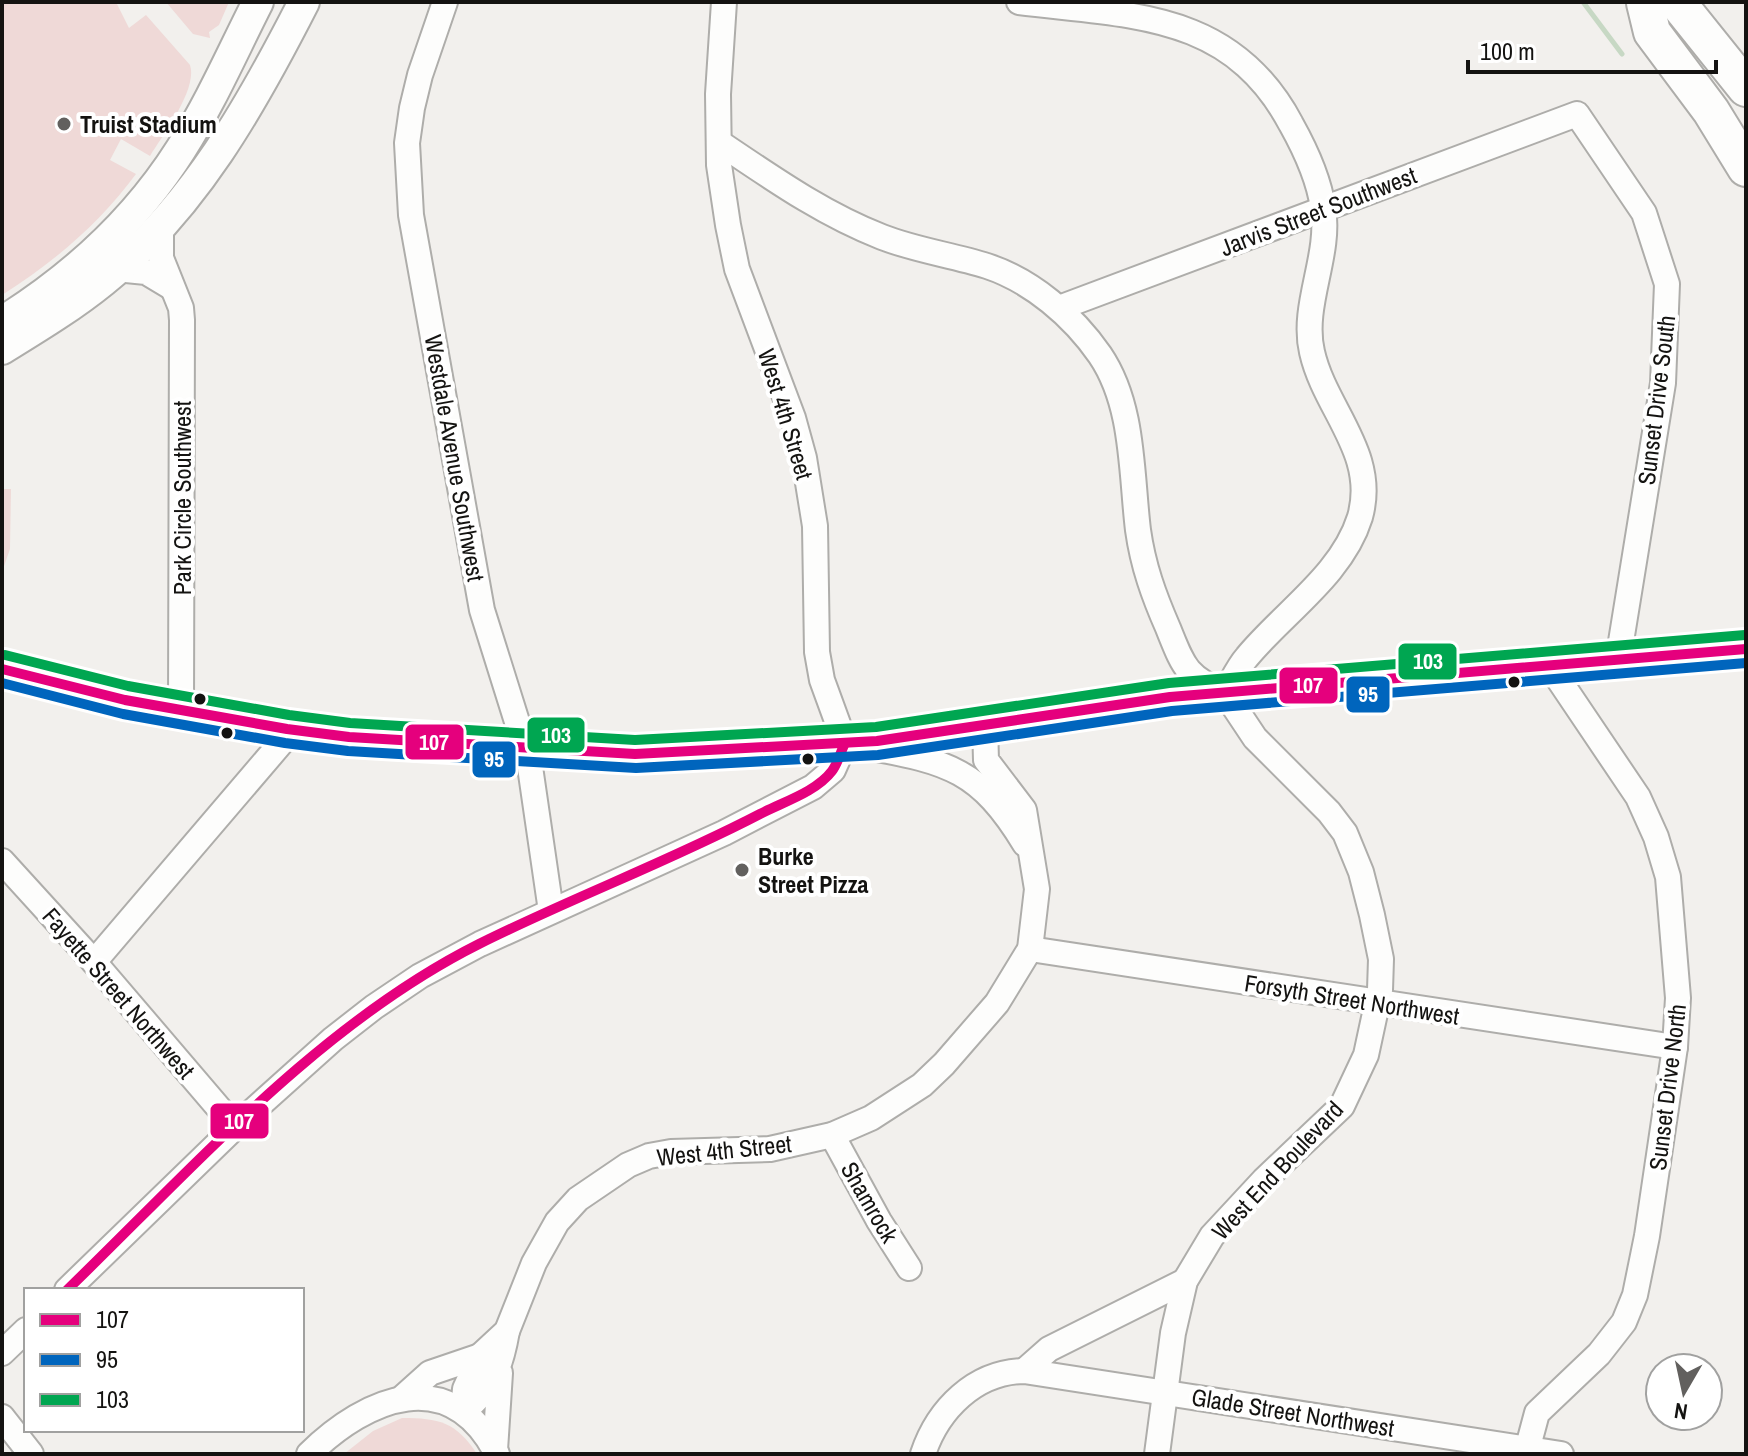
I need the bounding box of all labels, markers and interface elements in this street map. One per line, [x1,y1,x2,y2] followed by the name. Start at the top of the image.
[1468,24,1716,74] scale bar
[1480,35,1535,67] text: 100 m
[80,108,217,140] place label: Truist Stadium
[55,115,73,133] marker: Truist Stadium
[1215,159,1421,263] street label: Jarvis Street Southwest
[1630,313,1682,487] street label: Sunset Drive South
[418,332,493,584] street label: Westdale Avenue Southwest
[751,345,821,484] street label: West 4th Street
[166,400,198,595] street label: Park Circle Southwest
[1397,642,1458,681] line badge: 103
[1413,646,1443,676] text: 103
[1278,666,1339,705] line badge: 107
[1293,670,1323,700] text: 107
[1506,674,1522,690] unlabelled marker
[1345,675,1391,714] line badge: 95
[1358,679,1378,709] text: 95
[192,691,208,707] unlabelled marker
[526,716,586,754] line badge: 103
[541,720,571,750] text: 103
[404,723,465,761] line badge: 107
[219,725,235,741] unlabelled marker
[419,727,449,757] text: 107
[471,740,517,779] line badge: 95
[484,744,504,774] text: 95
[800,751,816,767] unlabelled marker
[758,840,869,900] place label: Burke Street Pizza
[733,861,751,879] marker: Burke Street Pizza
[36,901,203,1086] street label: Fayette Street Northwest
[1242,966,1462,1032] street label: Forsyth Street Northwest
[1641,1002,1693,1172] street label: Sunset Drive North
[1204,1094,1350,1246] street label: West End Boulevard
[209,1102,270,1140] line badge: 107
[224,1106,254,1136] text: 107
[655,1127,793,1173] street label: West 4th Street
[834,1156,906,1248] street label: Shamrock
[24,1288,304,1432] legend
[96,1303,129,1335] text: 107
[96,1343,118,1375] text: 95
[1644,1352,1724,1432] north arrow
[1189,1380,1397,1444] street label: Glade Street Northwest
[96,1383,129,1415] text: 103
[1672,1396,1690,1428] text: N

